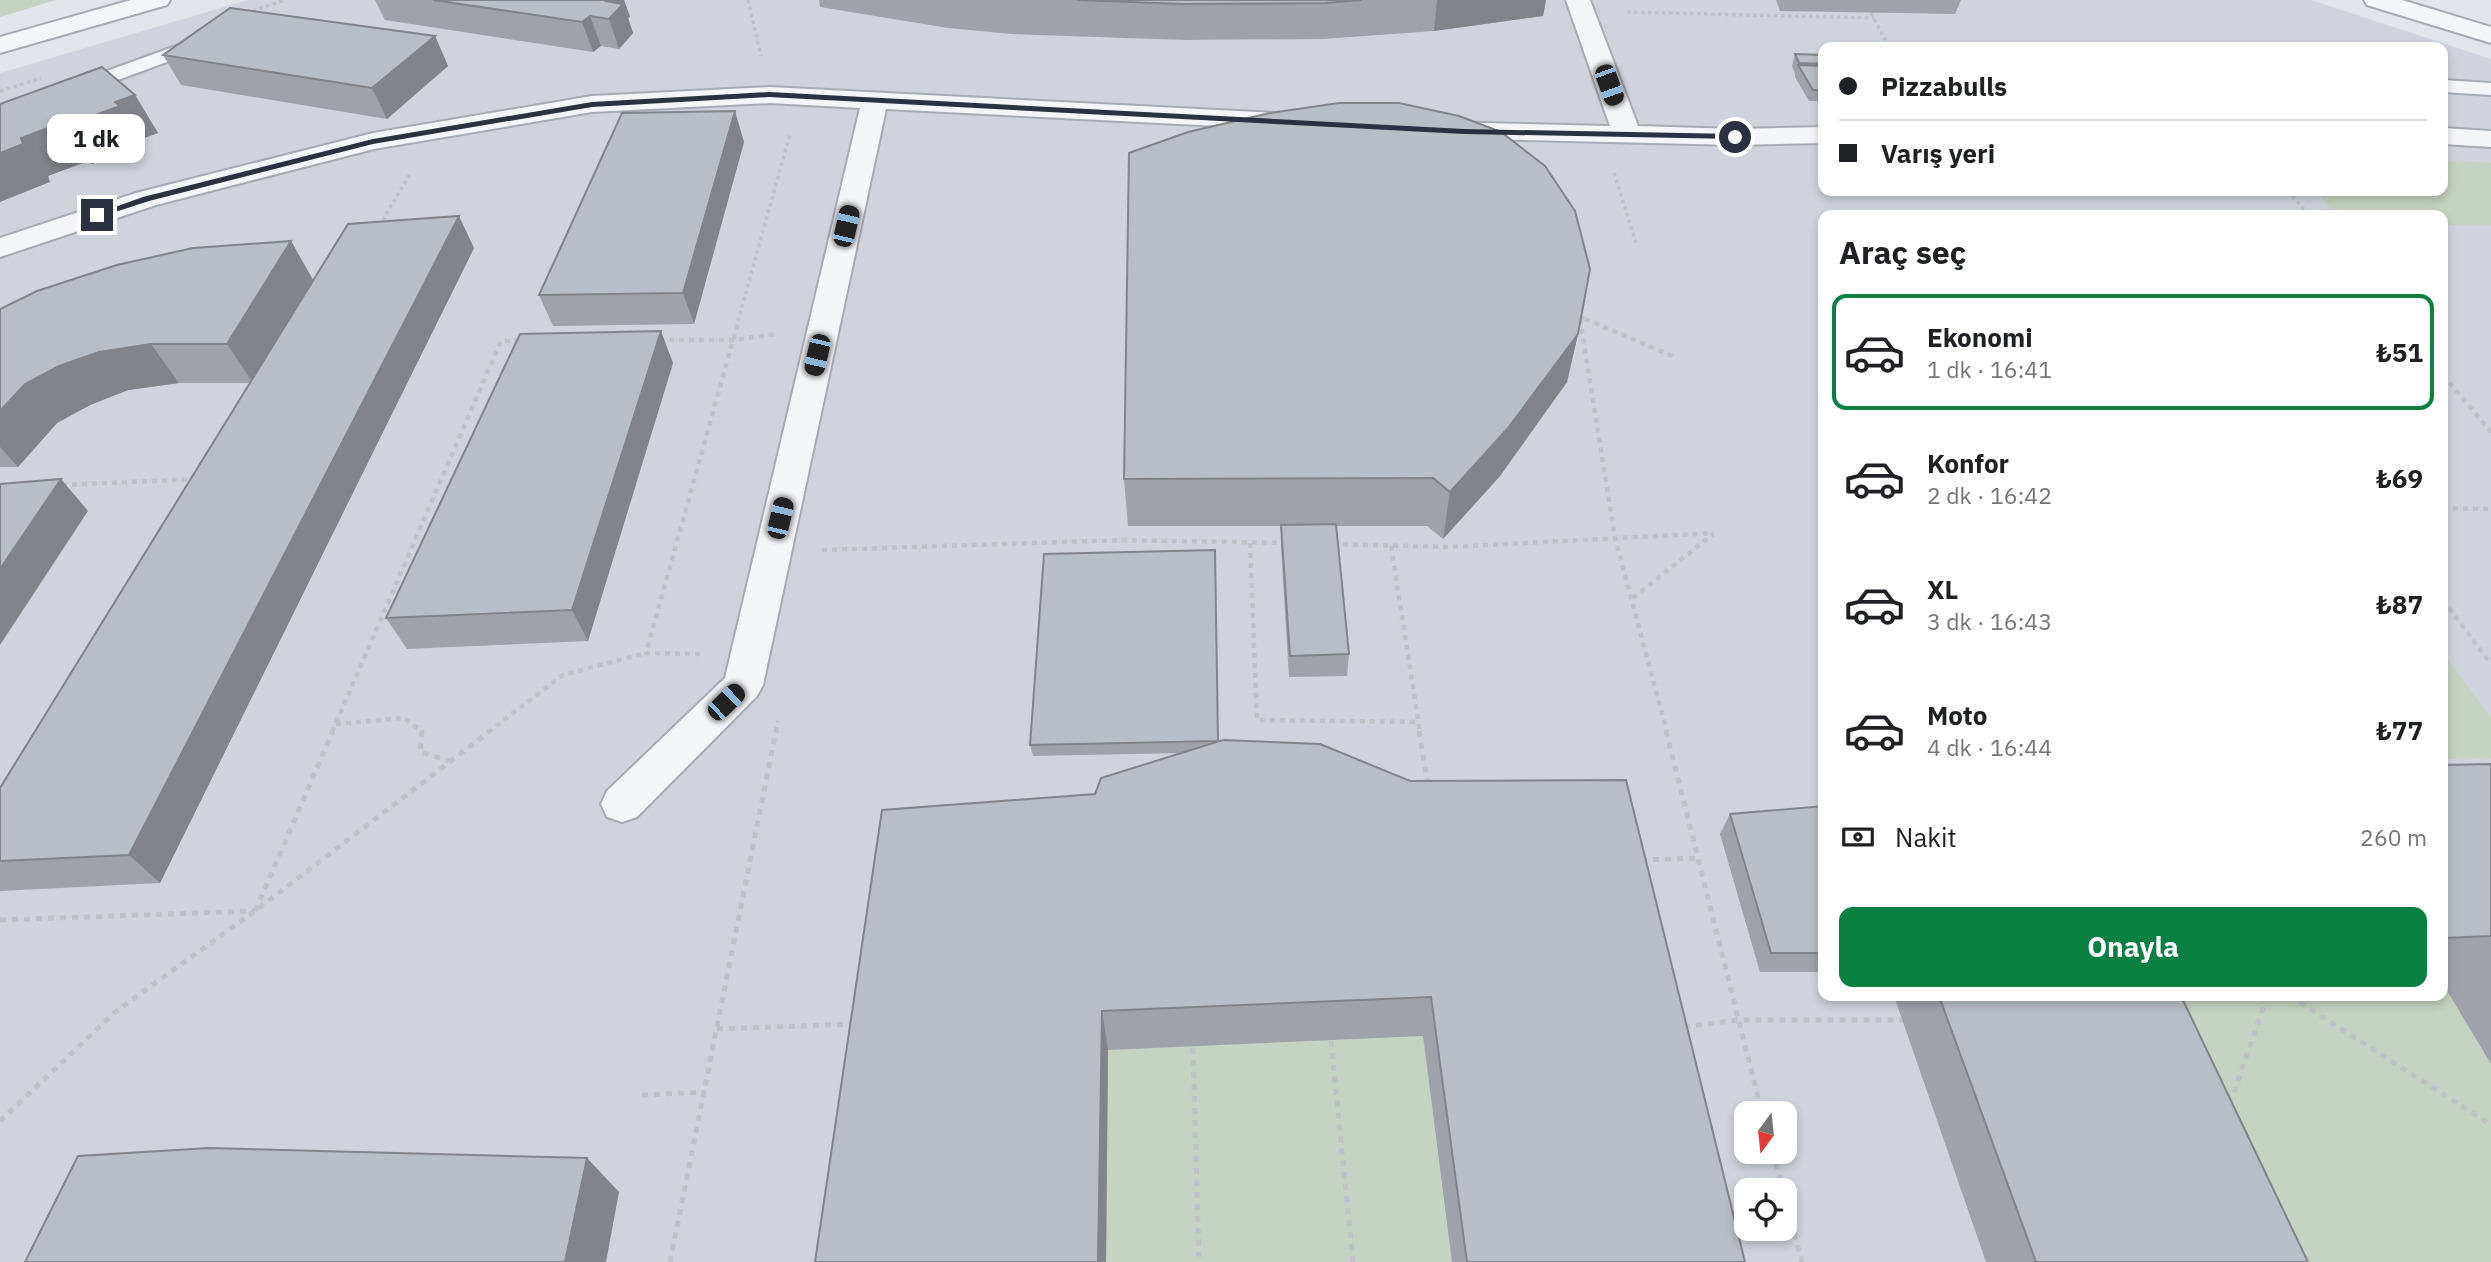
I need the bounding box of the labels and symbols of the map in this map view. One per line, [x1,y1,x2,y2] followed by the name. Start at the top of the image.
[1592,62,1627,108] car
[48,114,146,162] callout: 1 dk
[1719,121,1751,153] route start
[81,199,113,231] route end
[832,203,861,249] car
[803,332,832,378] car
[766,495,795,541] car
[704,680,749,724] car
[1734,1101,1797,1164] north arrow

